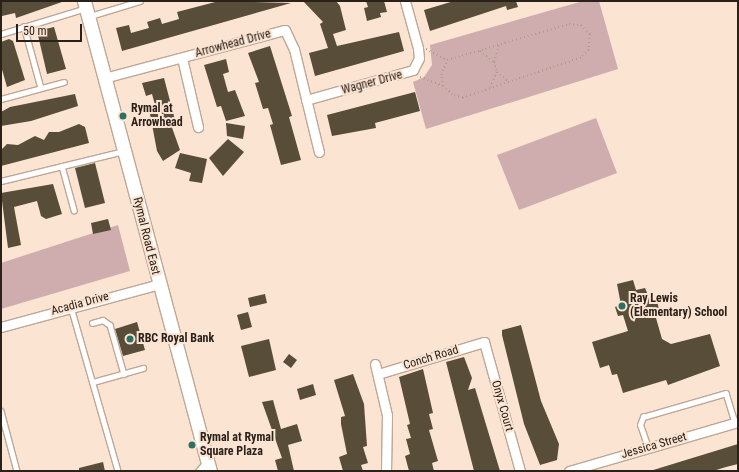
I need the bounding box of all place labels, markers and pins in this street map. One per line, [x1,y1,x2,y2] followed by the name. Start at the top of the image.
[131,102,183,130] place label: Rymal at Arrowhead
[118,111,128,121] marker: Rymal at Arrowhead
[630,292,727,320] place label: Ray Lewis (Elementary) School
[617,301,627,311] marker: Ray Lewis (Elementary) School
[138,332,214,346] place label: RBC Royal Bank
[125,334,135,344] marker: RBC Royal Bank
[200,431,274,459] place label: Rymal at Rymal Square Plaza
[187,440,197,450] marker: Rymal at Rymal Square Plaza

